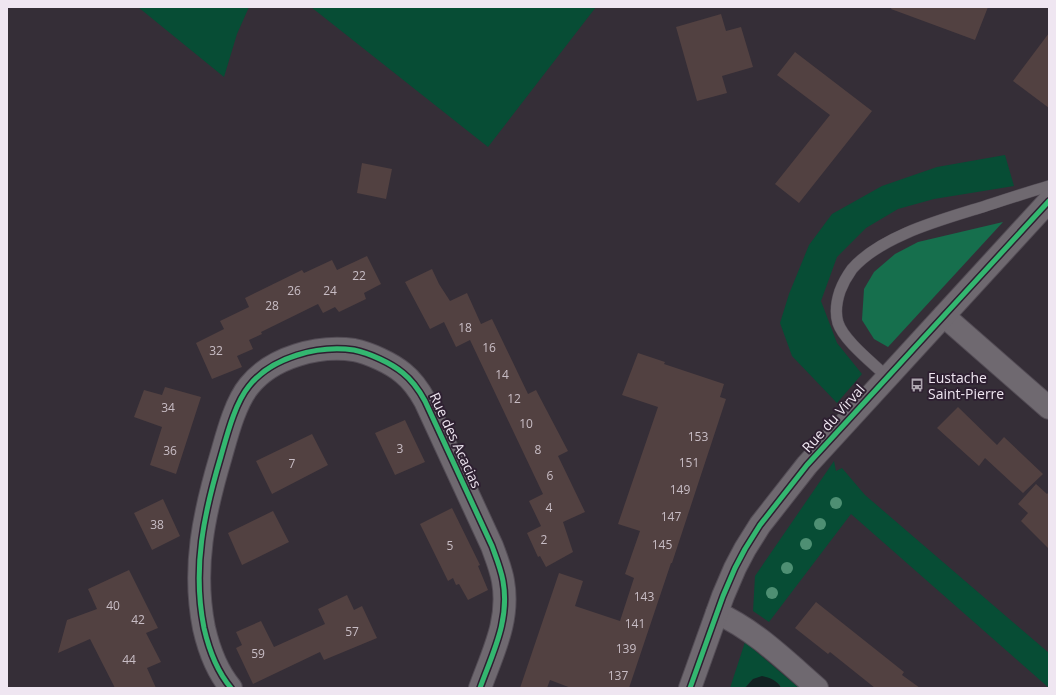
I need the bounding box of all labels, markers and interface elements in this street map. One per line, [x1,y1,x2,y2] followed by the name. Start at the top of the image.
[352,267,366,284] house number: 22
[287,282,301,299] house number: 26
[323,282,337,299] house number: 24
[265,297,279,314] house number: 28
[458,319,472,336] house number: 18
[482,339,496,356] house number: 16
[209,342,223,359] house number: 32
[495,366,509,383] house number: 14
[928,368,1004,403] place label: Eustache Saint-Pierre
[909,377,925,393] bus stop icon: Eustache Saint-Pierre
[797,380,869,456] street label: Rue du Virval
[426,389,487,491] street label: Rue des Acacias
[507,390,521,407] house number: 12
[161,399,175,416] house number: 34
[519,415,533,432] house number: 10
[688,428,708,445] house number: 153
[397,440,404,457] house number: 3
[535,441,542,458] house number: 8
[163,442,177,459] house number: 36
[679,454,699,471] house number: 151
[289,455,296,472] house number: 7
[547,467,554,484] house number: 6
[670,481,690,498] house number: 149
[546,499,553,516] house number: 4
[661,508,681,525] house number: 147
[150,516,164,533] house number: 38
[541,531,548,548] house number: 2
[652,536,672,553] house number: 145
[447,537,454,554] house number: 5
[634,588,654,605] house number: 143
[106,597,120,614] house number: 40
[131,611,145,628] house number: 42
[625,615,645,632] house number: 141
[345,623,359,640] house number: 57
[616,640,636,657] house number: 139
[251,645,265,662] house number: 59
[122,651,136,668] house number: 44
[608,667,628,684] house number: 137

